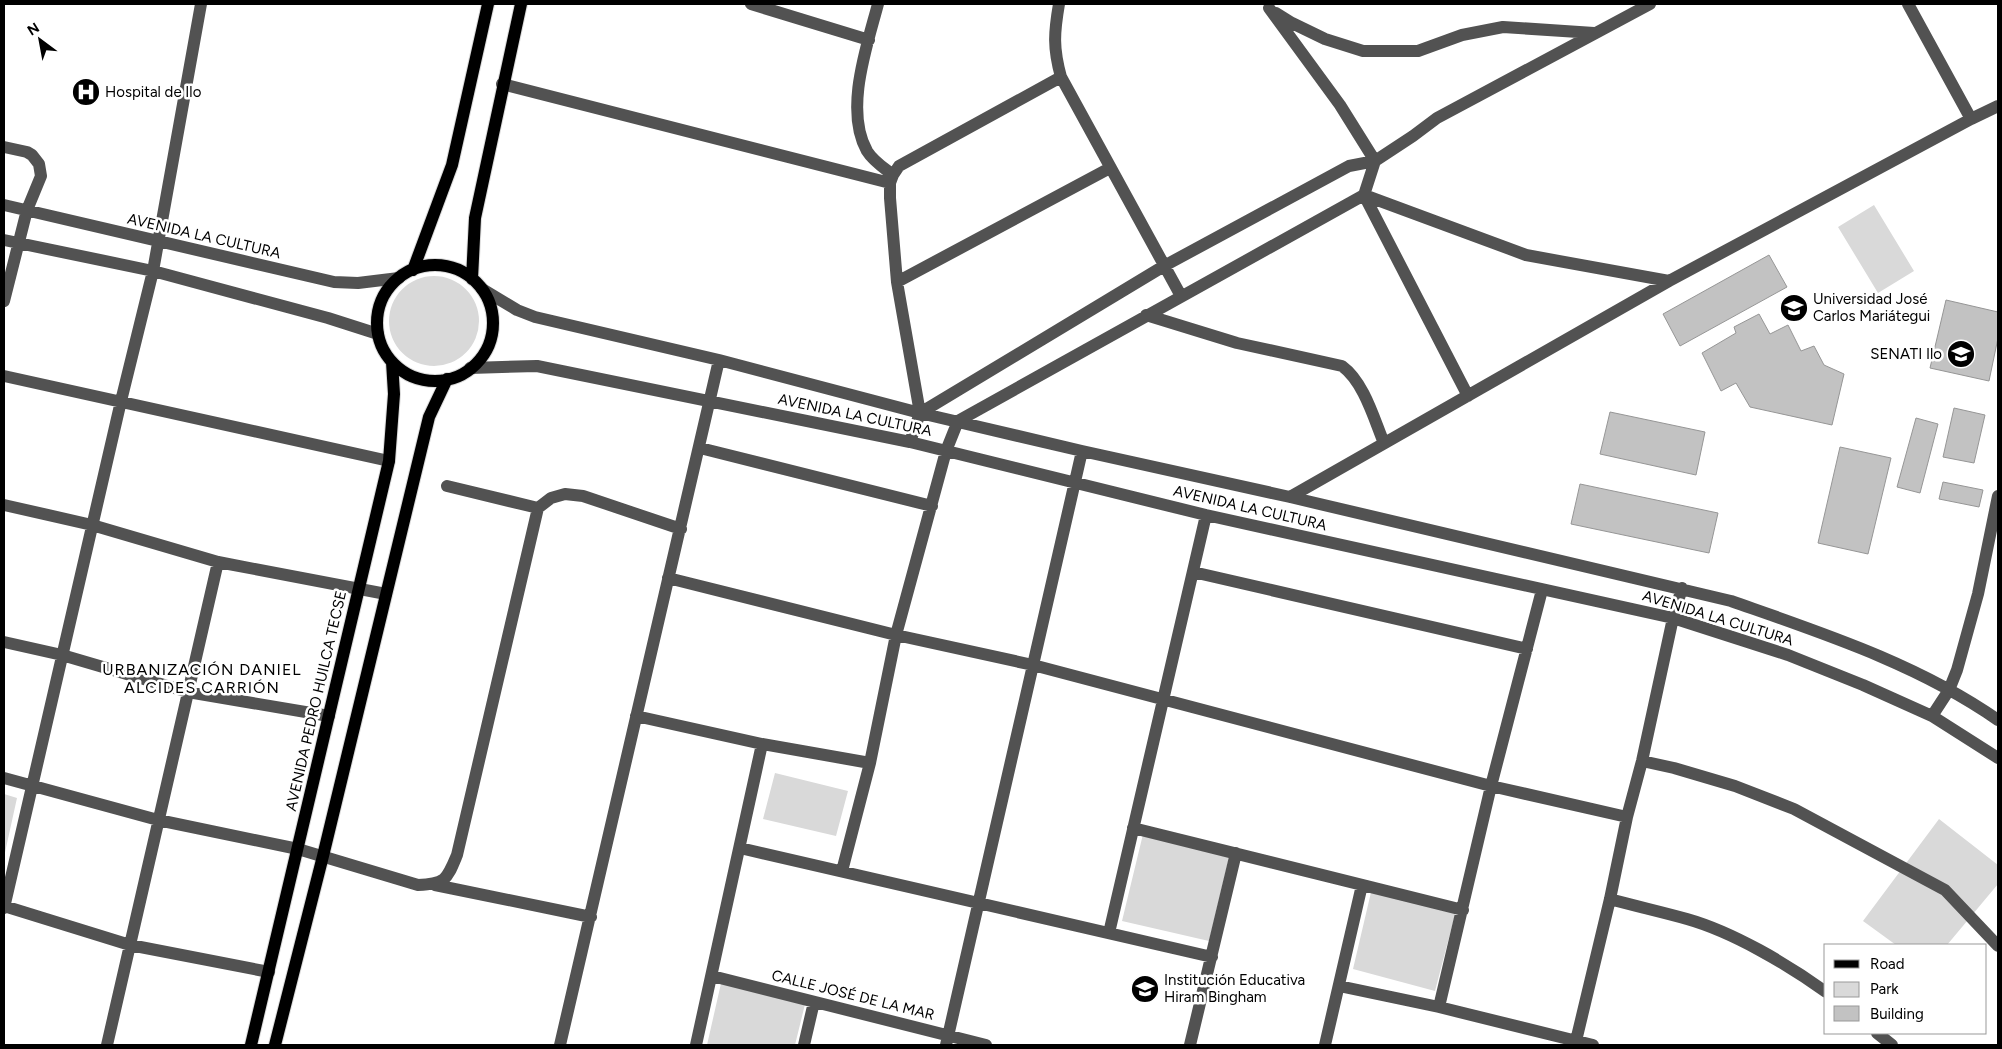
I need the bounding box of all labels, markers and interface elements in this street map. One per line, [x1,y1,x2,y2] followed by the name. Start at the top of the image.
[15,15,65,65] north arrow
[24,19,42,39] text: N
[71,77,101,107] hospital icon: Hospital de Ilo
[105,83,202,101] place label: Hospital de Ilo
[126,210,282,262] street label: AVENIDA LA CULTURA
[1813,290,1930,325] place label: Universidad José Carlos Mariátegui
[1779,293,1809,323] school or university icon: Universidad José Carlos Mariátegui
[1946,339,1976,369] school or university icon: SENATI Ilo
[1870,345,1942,363] place label: SENATI Ilo
[776,390,934,440] street label: AVENIDA LA CULTURA
[1172,482,1328,534] street label: AVENIDA LA CULTURA
[1640,586,1796,650] street label: AVENIDA LA CULTURA
[282,589,350,813] street label: AVENIDA PEDRO HUILCA TECSE
[102,660,302,697] district label: URBANIZACIÓN DANIEL ALCIDES CARRIÓN
[1824,944,1987,1034] legend
[1870,955,1905,973] text: Road
[770,966,936,1024] street label: CALLE JOSÉ DE LA MAR
[1164,971,1305,1006] place label: Institución Educativa Hiram Bingham
[1130,974,1160,1004] school or university icon: Institución Educativa Hiram Bingham
[1870,980,1899,998] text: Park
[1870,1005,1924,1023] text: Building

